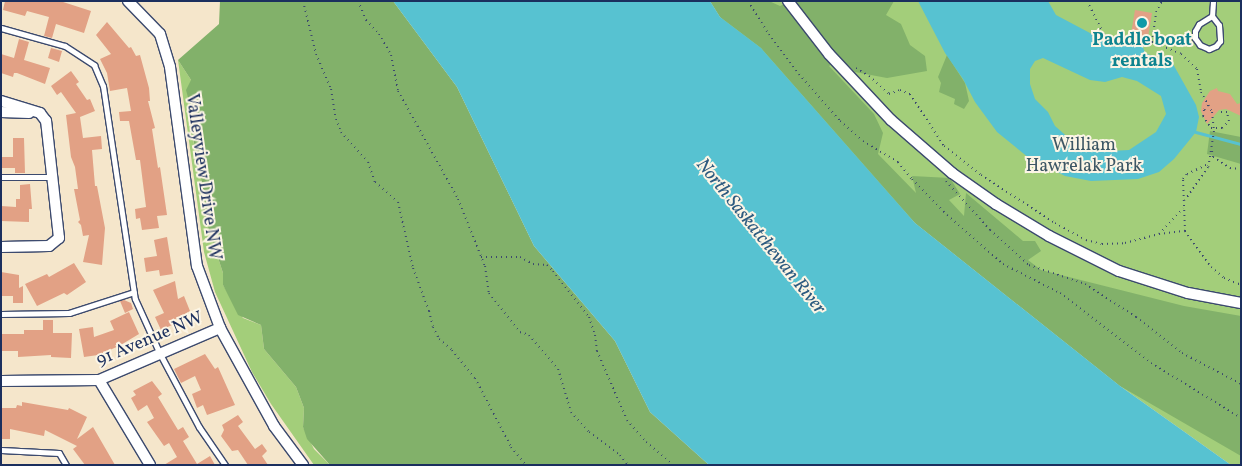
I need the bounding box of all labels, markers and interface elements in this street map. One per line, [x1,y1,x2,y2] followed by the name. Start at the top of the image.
[1136,17,1148,29] marker: Paddle boat rentals
[1092,31,1192,74] place label: Paddle boat rentals
[180,92,224,262] street label: Valleyview Drive NW
[1026,136,1142,178] park label: William Hawrelak Park
[690,155,830,319] water label: North Saskatchewan River
[93,308,207,372] street label: 91 Avenue NW

